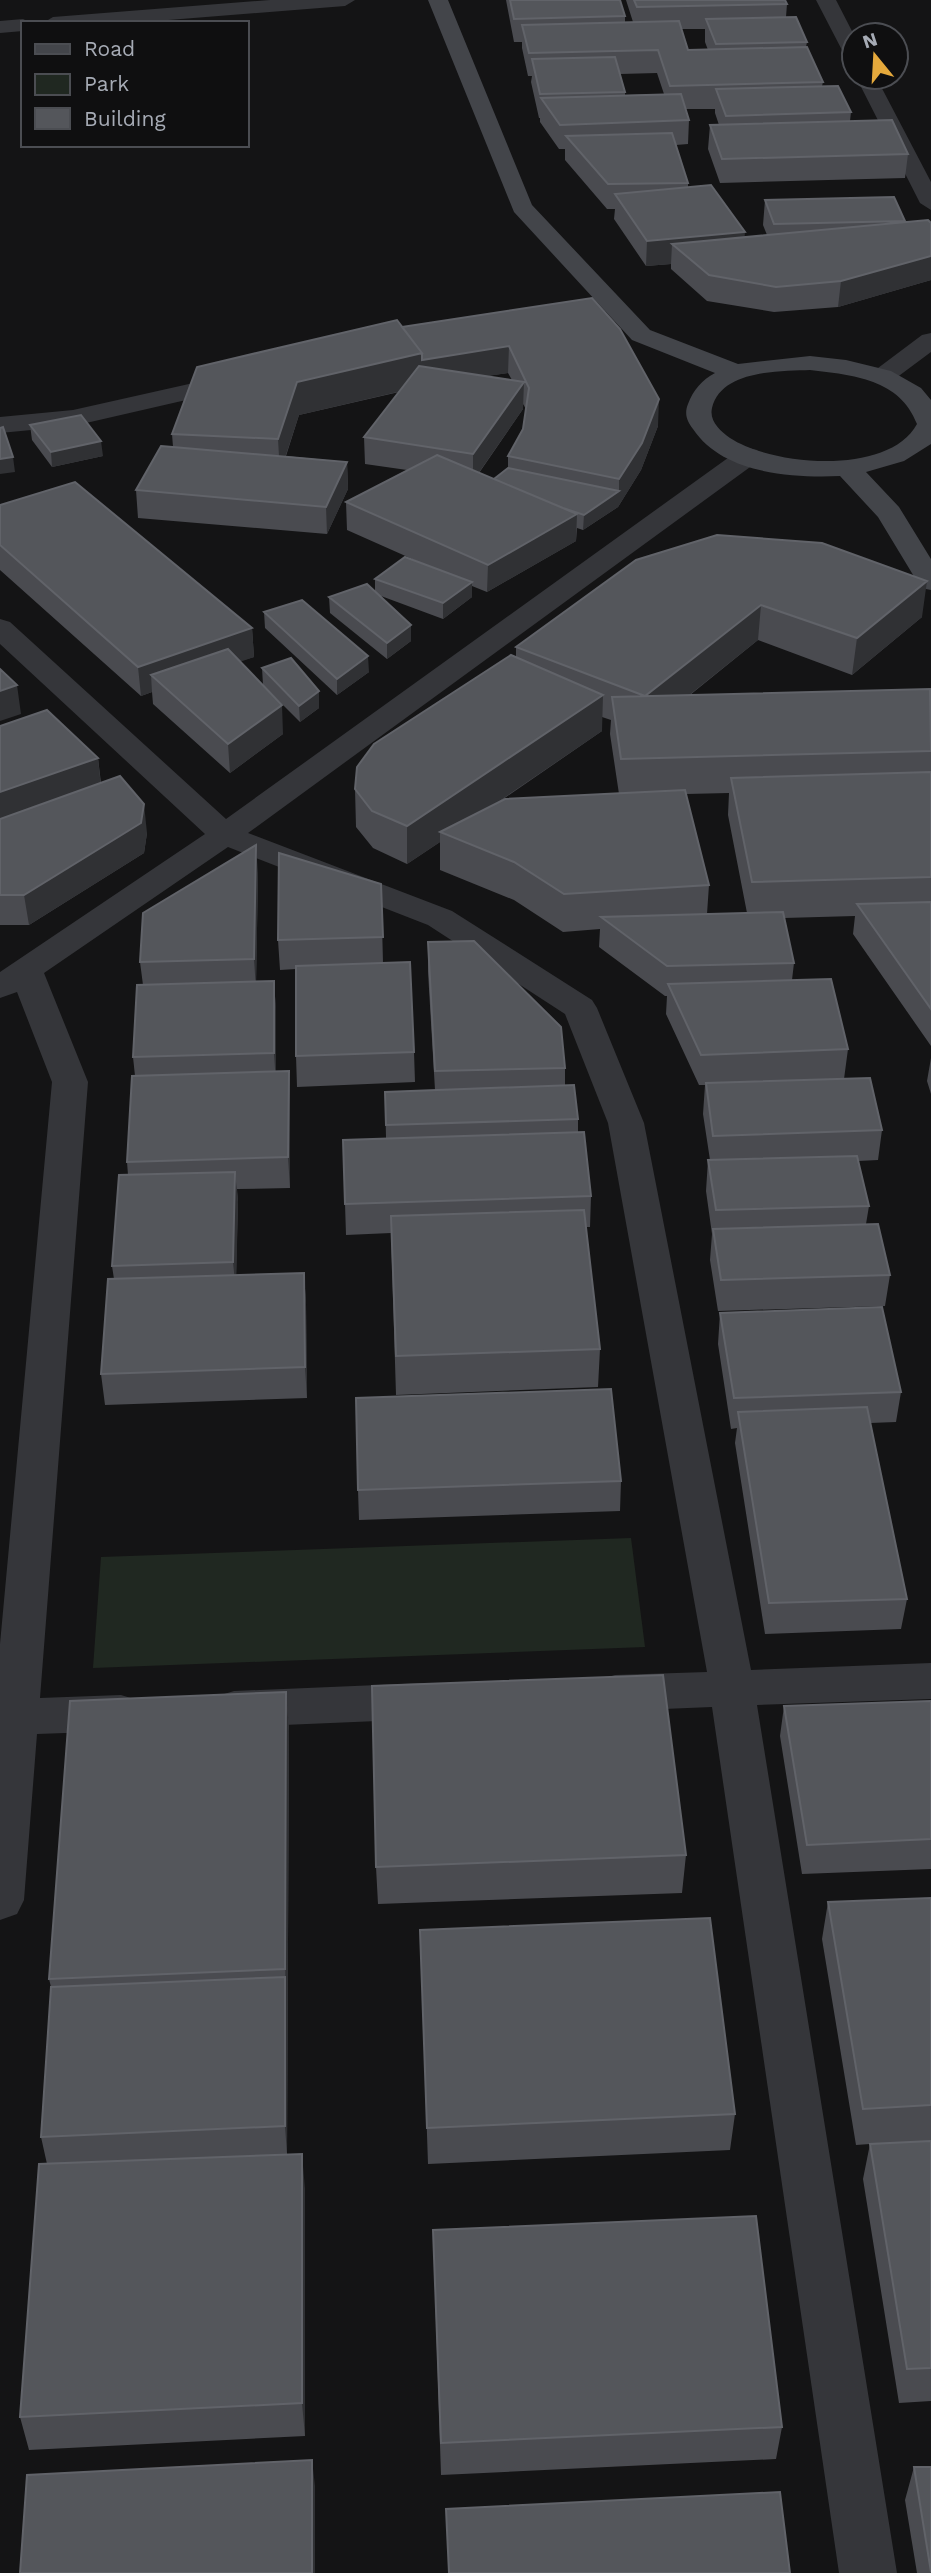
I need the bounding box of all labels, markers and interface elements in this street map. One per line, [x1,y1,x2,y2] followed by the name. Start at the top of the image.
[21,21,248,147] legend
[840,21,910,91] north arrow
[860,27,880,53] text: N
[84,36,135,61] text: Road
[84,71,129,96] text: Park
[84,106,166,131] text: Building

